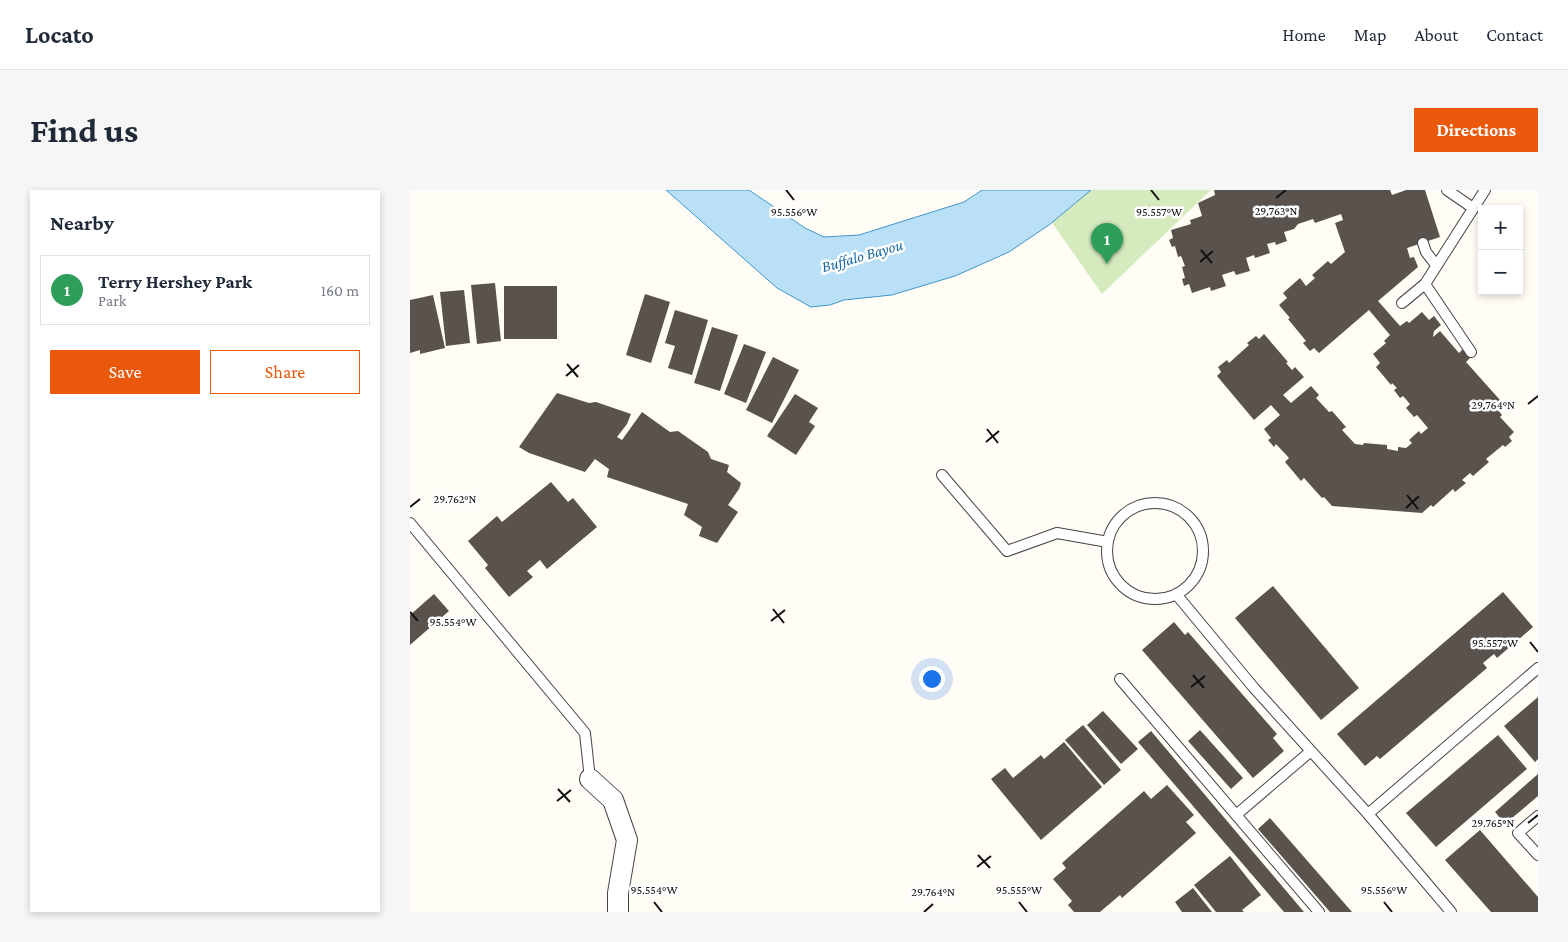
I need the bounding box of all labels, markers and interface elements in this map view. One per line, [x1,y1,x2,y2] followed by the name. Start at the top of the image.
[25,21,94,48] text: Locato
[1283,25,1326,45] text: Home
[1354,25,1386,45] text: Map
[1414,25,1458,45] text: About
[1486,25,1543,45] text: Contact
[1414,108,1538,152] button: Directions
[30,111,138,150] text: Find us
[1255,204,1297,218] text: 29.763°N
[771,205,817,219] text: 95.556°W
[1136,205,1182,219] text: 95.557°W
[1478,205,1523,295] map controls
[1478,205,1523,250] button: +
[50,211,114,235] text: Nearby
[1091,223,1123,264] pin: 1
[819,236,905,276] water label: Buffalo Bayou
[1478,250,1523,295] button: −
[98,271,252,292] text: Terry Hershey Park
[64,282,70,299] text: 1
[321,282,359,299] text: 160 m
[98,292,126,309] text: Park
[50,350,200,394] button: Save
[210,350,360,394] button: Share
[1471,398,1515,412] text: 29.764°N
[434,492,477,506] text: 29.762°N
[430,615,476,629] text: 95.554°W
[1472,636,1518,650] text: 95.557°W
[919,666,945,692] your location
[1472,816,1515,830] text: 29.765°N
[631,883,677,897] text: 95.554°W
[996,883,1042,897] text: 95.555°W
[1361,883,1407,897] text: 95.556°W
[911,885,955,899] text: 29.764°N

